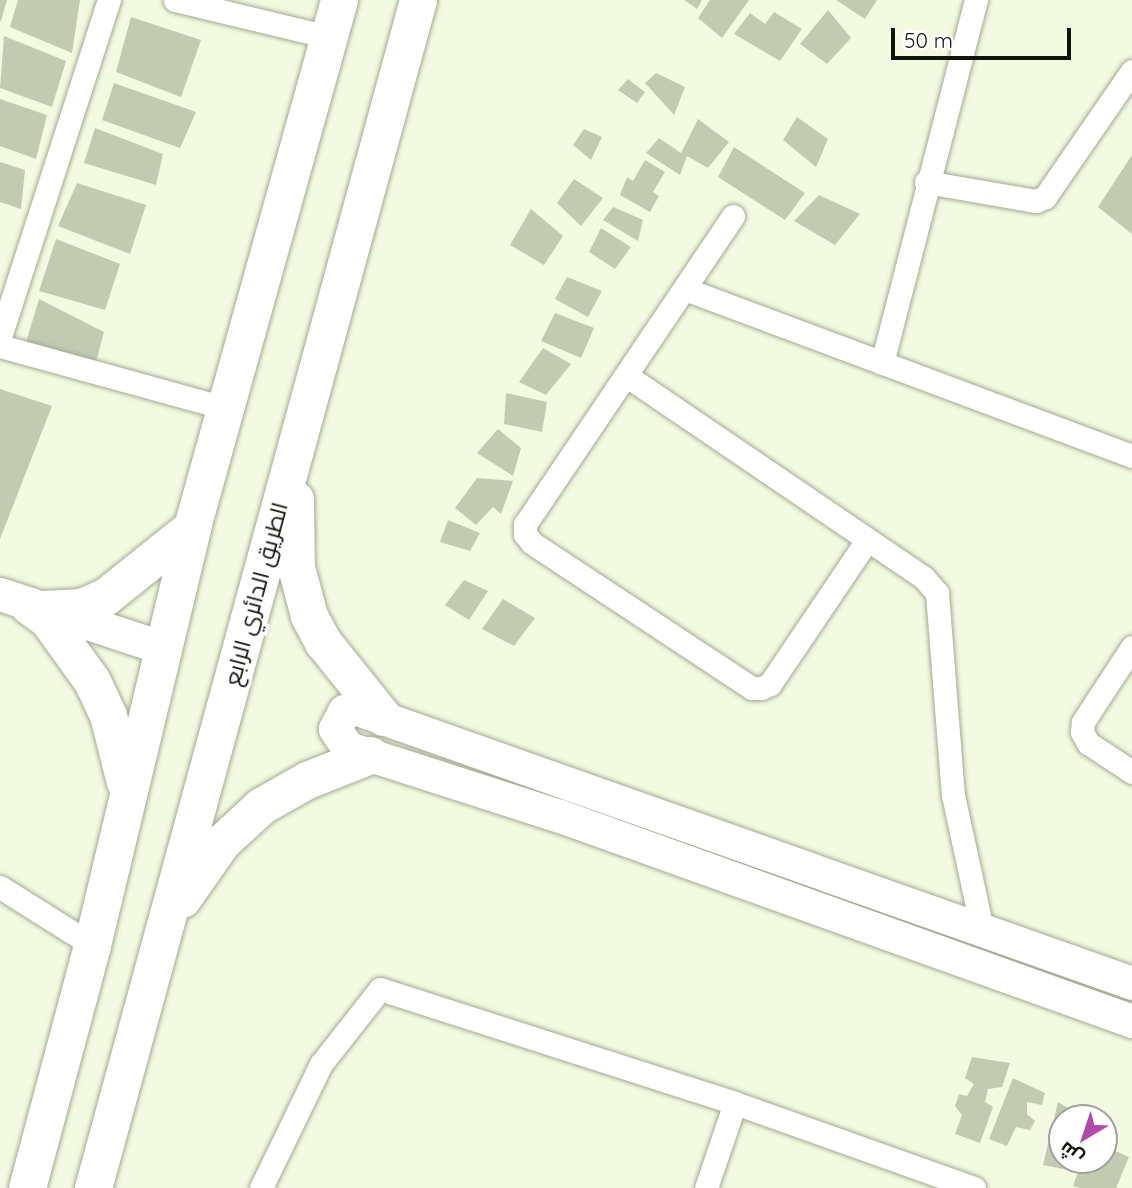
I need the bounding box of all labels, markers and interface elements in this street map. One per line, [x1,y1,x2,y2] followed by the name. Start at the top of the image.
[894,14,1074,58] scale bar
[904,27,953,53] text: 50 m
[218,499,294,689] street label: الطريق الدائري الرابع
[1048,1104,1118,1174] north arrow
[1054,1137,1088,1171] text: ش

